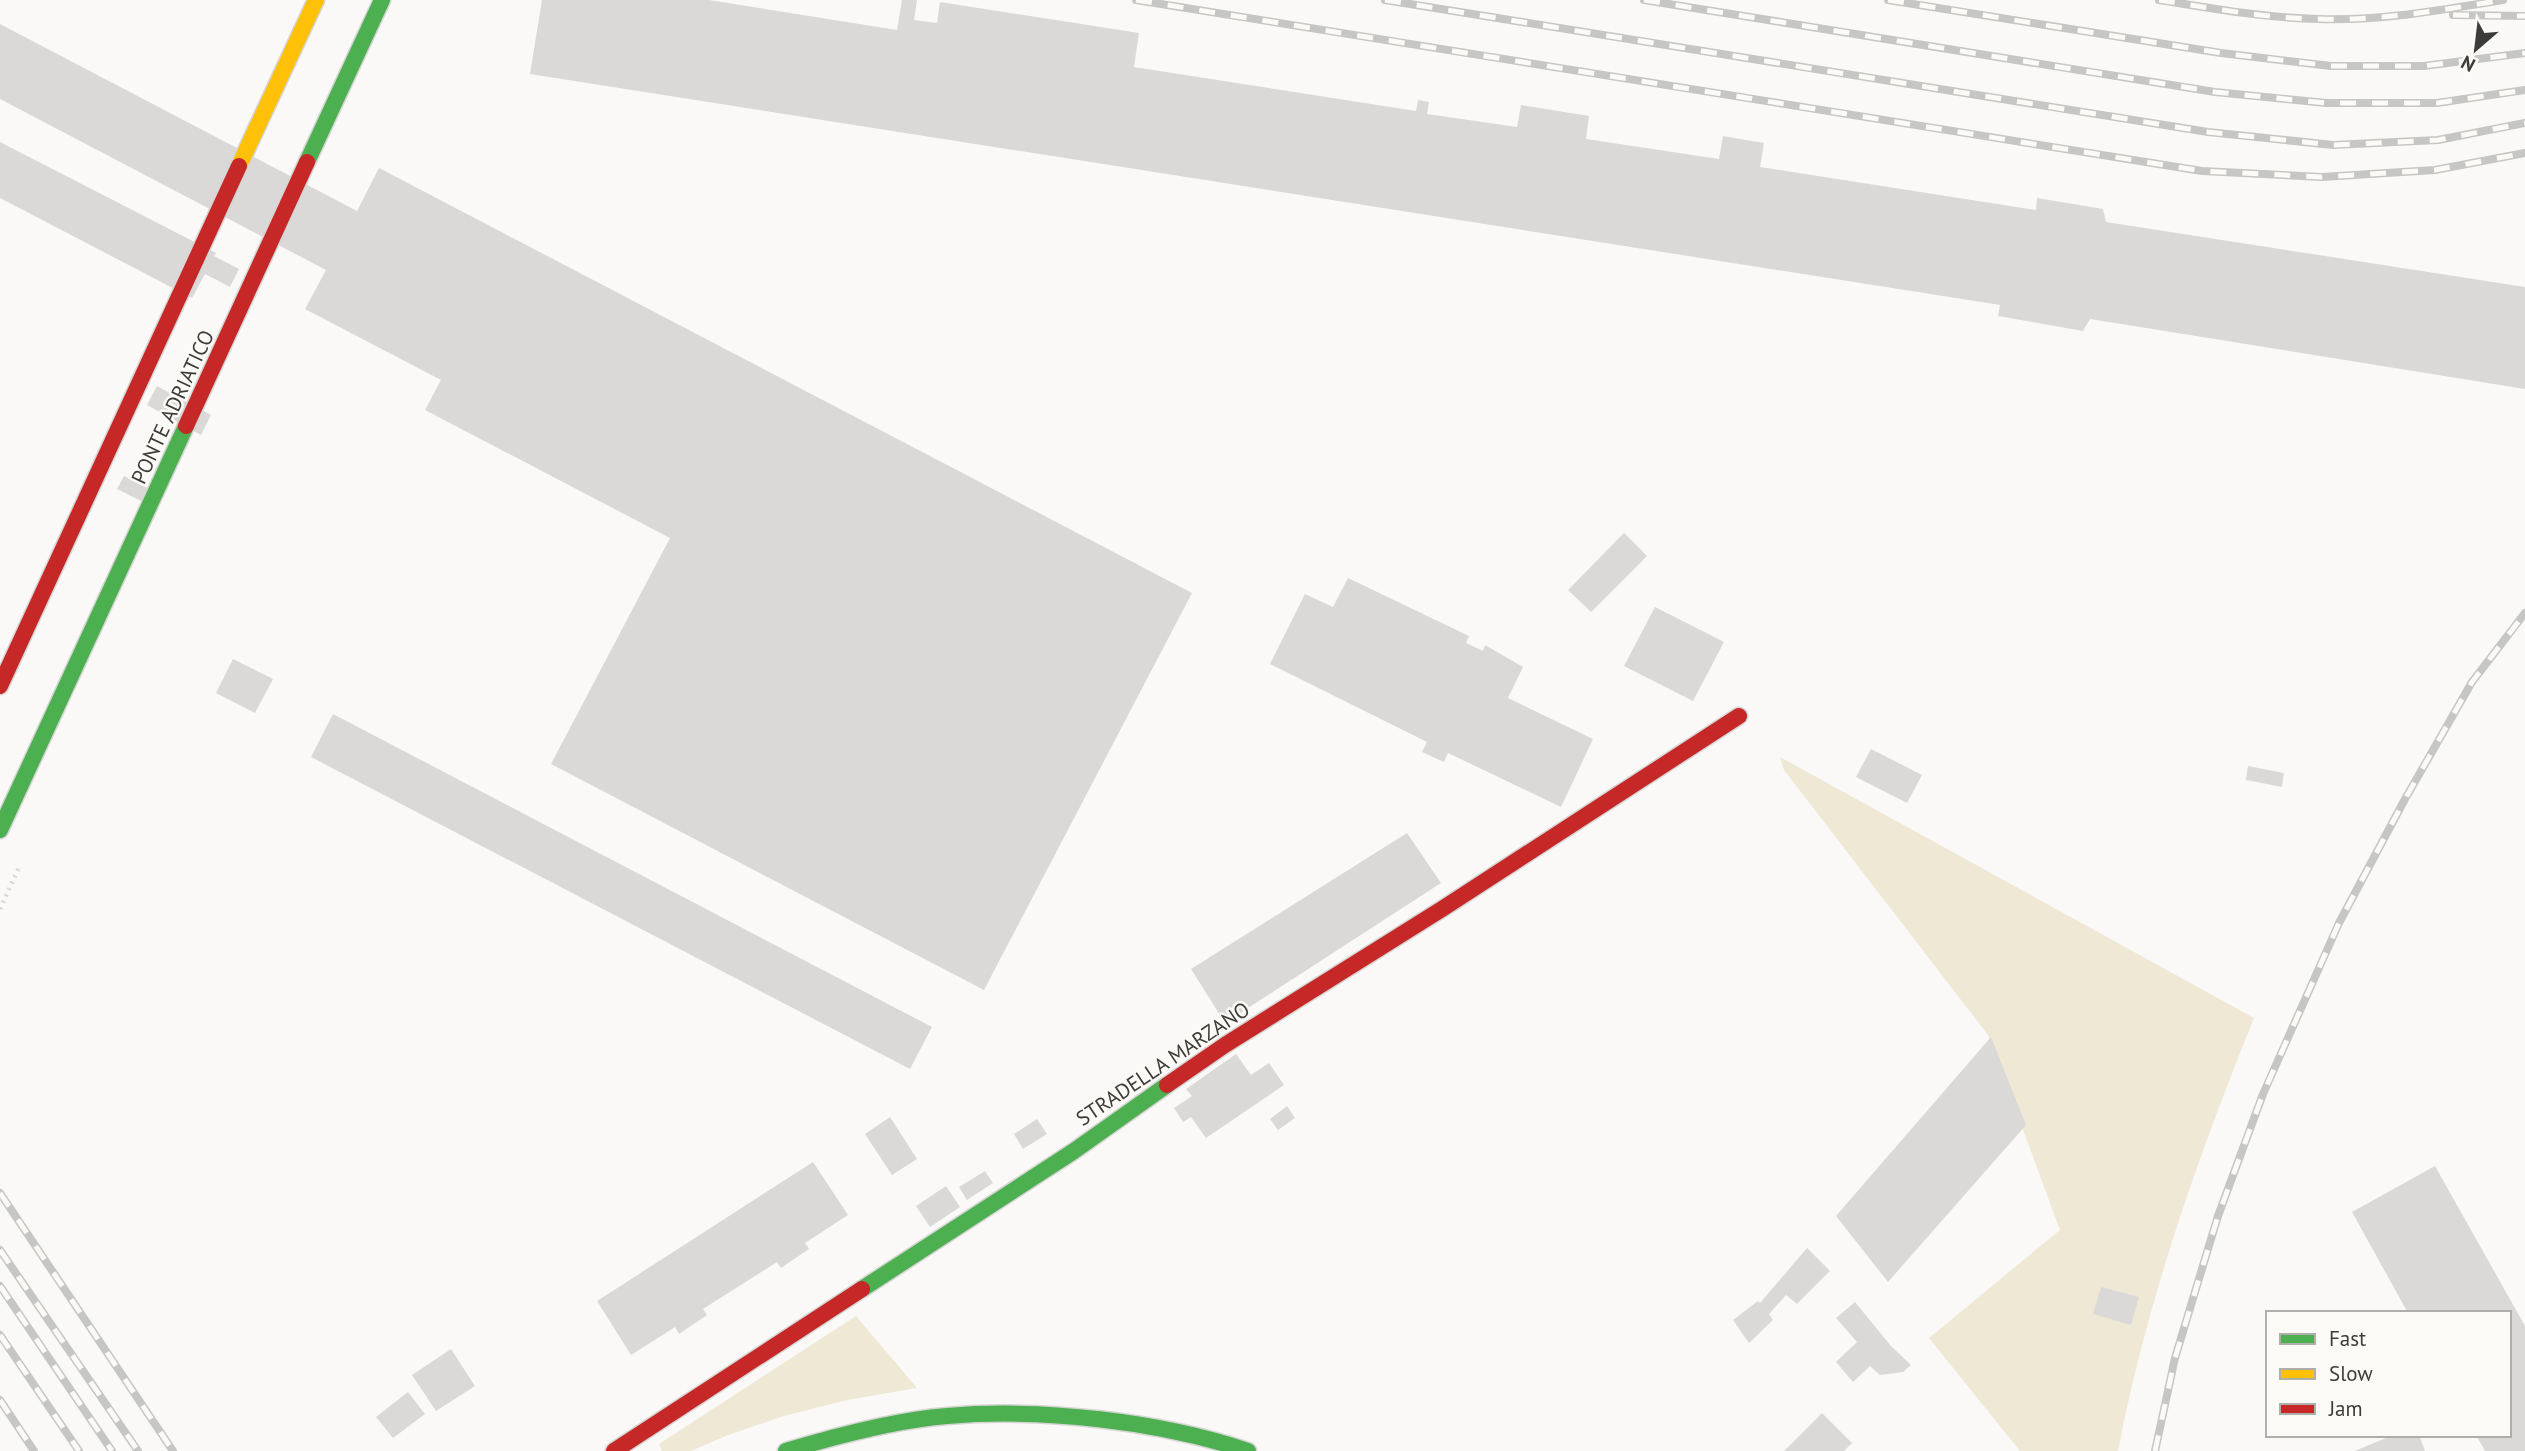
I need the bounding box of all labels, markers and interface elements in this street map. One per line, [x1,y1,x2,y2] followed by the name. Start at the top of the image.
[2441,14,2511,84] north arrow
[2457,50,2479,78] text: N
[125,325,220,488] street label: PONTE ADRIATICO
[1071,995,1255,1132] street label: STRADELLA MARZANO
[2266,1311,2511,1437] legend
[2329,1325,2366,1352] text: Fast
[2329,1360,2373,1387] text: Slow
[2328,1395,2363,1422] text: Jam

